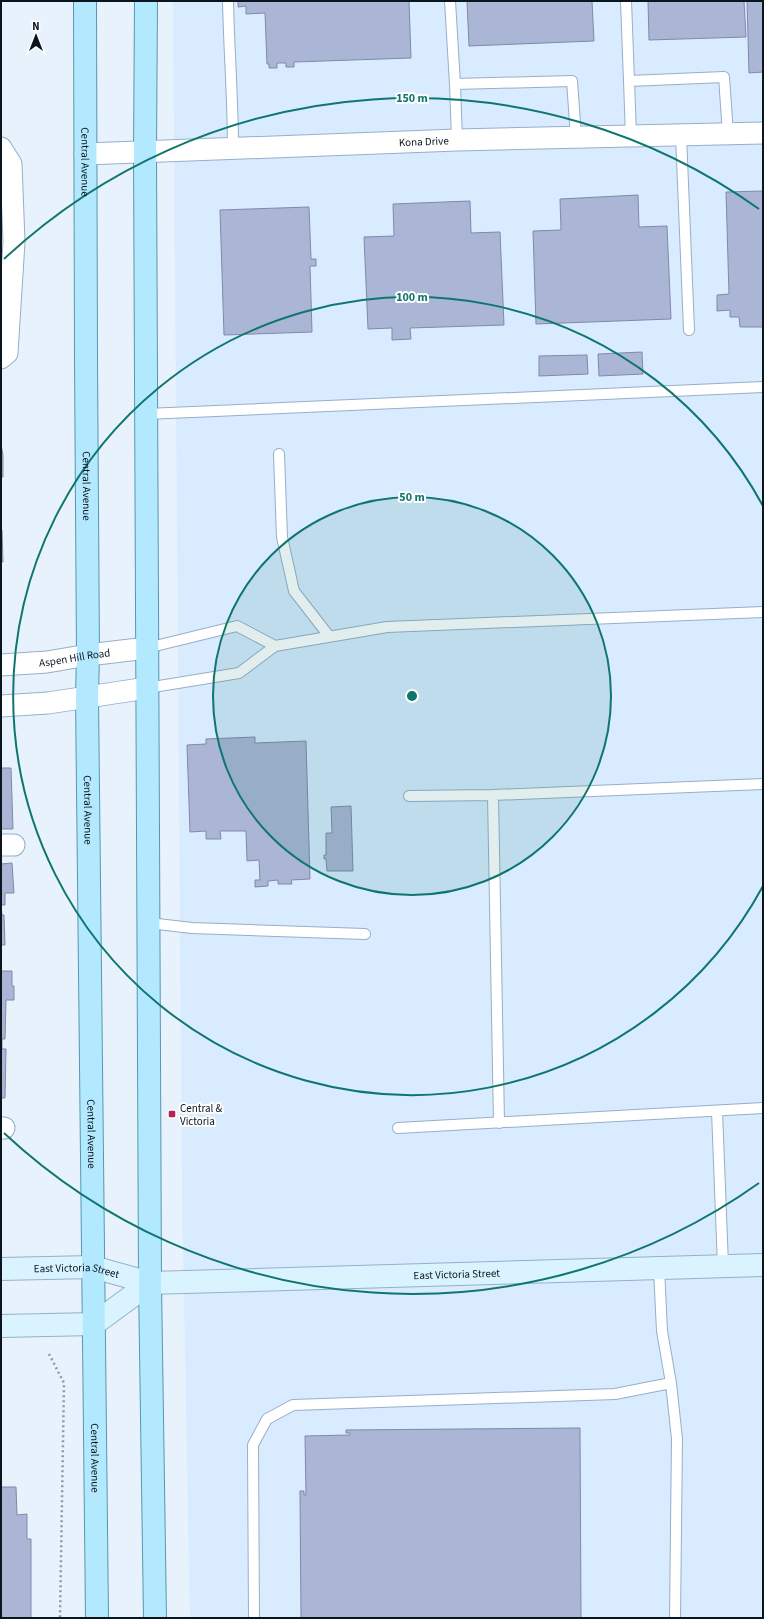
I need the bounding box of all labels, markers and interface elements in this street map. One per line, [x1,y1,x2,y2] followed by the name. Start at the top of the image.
[16,16,56,56] north arrow
[32,19,40,34] text: N
[396,90,428,107] text: 150 m
[77,127,93,197] street label: Central Avenue
[399,133,450,150] street label: Kona Drive
[396,289,428,306] text: 100 m
[79,451,94,521] street label: Central Avenue
[399,489,425,506] text: 50 m
[38,645,111,671] street label: Aspen Hill Road
[405,689,419,703] centre of rings
[80,775,96,845] street label: Central Avenue
[83,1099,99,1169] street label: Central Avenue
[180,1101,223,1129] place label: Central & Victoria
[167,1109,177,1119] marker: Central & Victoria
[34,1260,121,1282] street label: East Victoria Street
[413,1266,500,1283] street label: East Victoria Street
[87,1423,103,1493] street label: Central Avenue

